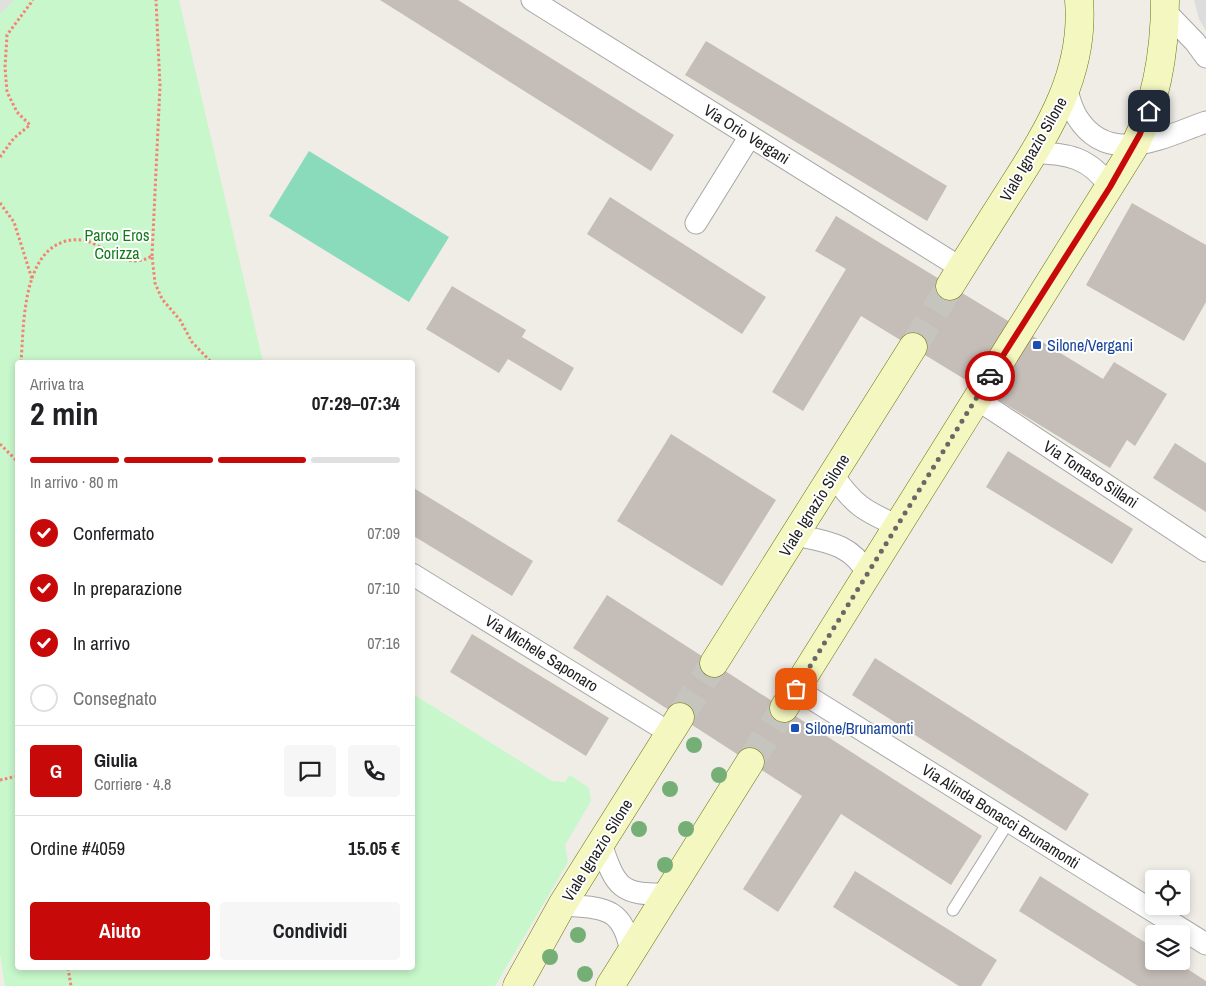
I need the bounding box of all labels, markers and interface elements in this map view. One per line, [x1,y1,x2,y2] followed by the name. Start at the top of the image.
[1128,90,1170,132] pin
[994,93,1072,205] street label: Viale Ignazio Silone
[1135,97,1163,125] icon: home
[700,99,794,169] street label: Via Orio Vergani
[85,224,149,264] park label: Parco Eros Corizza
[1047,334,1133,356] place label: Silone/Vergani
[1031,339,1043,351] marker: Silone/Vergani
[965,351,1015,401] courier
[976,362,1004,390] icon: car
[30,373,84,395] text: Arriva tra
[312,390,400,416] text: 07:29–07:34
[30,392,99,435] text: 2 min
[1039,435,1143,513] street label: Via Tomaso Sillani
[774,449,854,561] street label: Viale Ignazio Silone
[30,471,118,493] text: In arrivo · 80 m
[30,519,58,547] icon: check
[73,520,154,546] text: Confermato
[367,522,400,544] text: 07:09
[30,574,58,602] icon: check
[73,575,182,601] text: In preparazione
[367,577,400,599] text: 07:10
[481,609,603,697] street label: Via Michele Saponaro
[30,629,58,657] icon: check
[73,630,130,656] text: In arrivo
[367,632,400,654] text: 07:16
[775,668,817,710] pin
[782,675,810,703] icon: bag
[73,685,157,711] text: Consegnato
[805,717,914,739] place label: Silone/Brunamonti
[789,722,801,734] marker: Silone/Brunamonti
[284,745,336,797] button: chat
[348,745,400,797] button: phone
[94,747,137,773] text: Giulia
[50,758,62,784] text: G
[918,758,1084,874] street label: Via Alinda Bonacci Brunamonti
[94,773,171,795] text: Corriere · 4.8
[557,794,637,906] street label: Viale Ignazio Silone
[30,835,125,861] text: Ordine #4059
[348,835,400,861] text: 15.05 €
[1145,870,1190,970] map controls
[1145,870,1190,915] button: locate
[30,902,210,960] button: Aiuto
[220,902,400,960] button: Condividi
[1145,925,1190,970] button: layers

